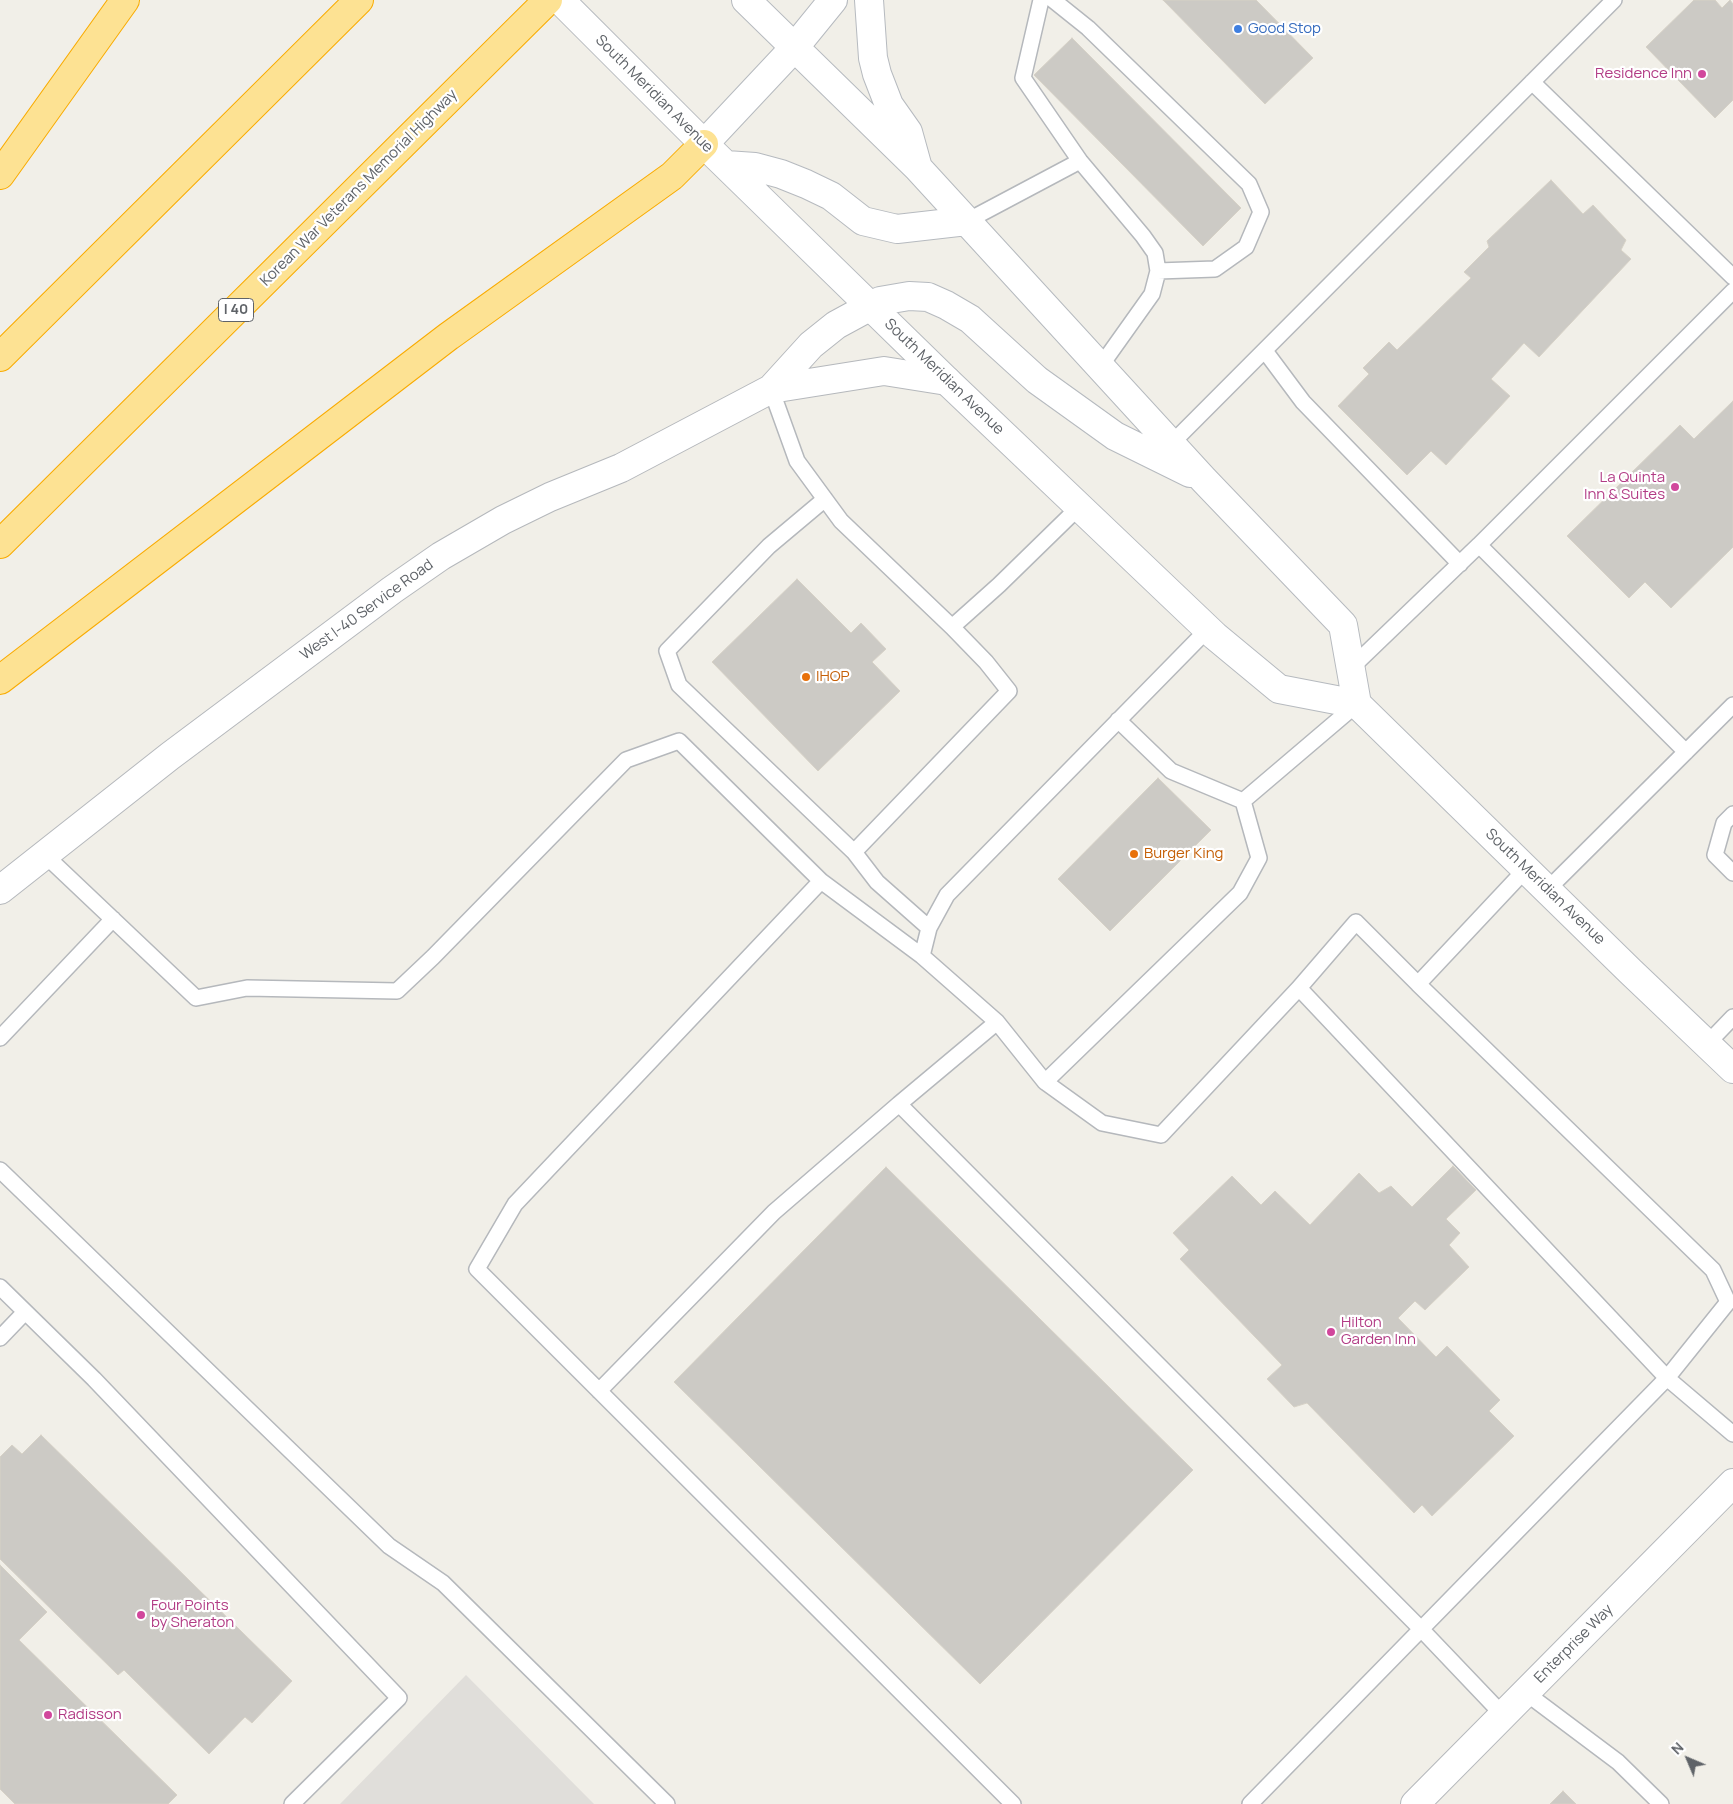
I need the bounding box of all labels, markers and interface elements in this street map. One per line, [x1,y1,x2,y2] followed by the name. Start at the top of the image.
[1248,20,1321,38] place label: Good Stop
[1232,23,1244,35] marker: Good Stop
[591,31,717,157] street label: South Meridian Avenue
[1595,65,1692,83] place label: Residence Inn
[1696,68,1708,80] marker: Residence Inn
[257,86,461,290] street label: Korean War Veterans Memorial Highway
[218,298,254,322] road number: I 40
[880,315,1008,439] street label: South Meridian Avenue
[1584,469,1665,504] place label: La Quinta Inn & Suites
[1669,481,1681,493] marker: La Quinta Inn & Suites
[297,556,437,664] street label: West I-40 Service Road
[816,668,850,686] place label: IHOP
[800,671,812,683] marker: IHOP
[1481,825,1609,949] street label: South Meridian Avenue
[1144,845,1223,863] place label: Burger King
[1128,848,1140,860] marker: Burger King
[1341,1314,1416,1349] place label: Hilton Garden Inn
[1325,1326,1337,1338] marker: Hilton Garden Inn
[151,1597,234,1632] place label: Four Points by Sheraton
[1531,1601,1617,1687] street label: Enterprise Way
[135,1609,147,1621] marker: Four Points by Sheraton
[58,1706,122,1724] place label: Radisson
[42,1709,54,1721] marker: Radisson
[1663,1734,1713,1784] north arrow
[1667,1738,1687,1758] text: N

